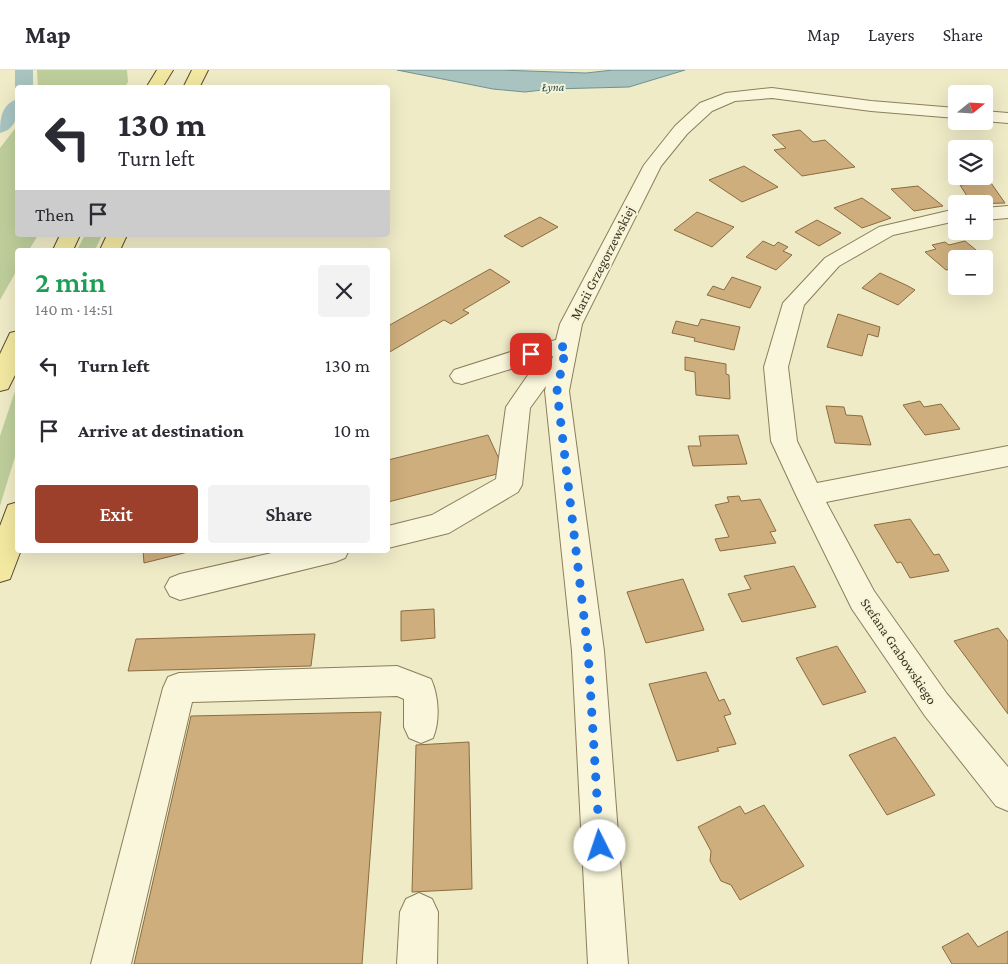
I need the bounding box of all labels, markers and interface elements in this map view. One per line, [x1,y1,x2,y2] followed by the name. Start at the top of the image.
[25,21,71,48] text: Map
[807,25,840,45] text: Map
[868,25,915,45] text: Layers
[943,25,983,45] text: Share
[542,80,565,94] water label: Łyna
[948,85,992,130] north arrow
[948,85,993,295] map controls
[35,105,100,170] icon: left
[118,105,206,144] text: 130 m
[948,140,993,185] button: layers
[118,146,195,171] text: Turn left
[948,195,993,240] button: +
[84,200,112,228] icon: arrive
[35,204,74,225] text: Then
[566,204,638,323] street label: Marii Grzegorzewskiej
[948,250,993,295] button: −
[35,265,106,298] text: 2 min
[318,265,370,317] button: close
[35,301,113,318] text: 140 m · 14:51
[510,333,552,375] pin
[517,340,545,368] icon: arrive
[35,352,63,380] icon: left
[78,355,150,376] text: Turn left
[325,355,370,376] text: 130 m
[35,417,63,445] icon: arrive
[78,420,244,441] text: Arrive at destination
[334,420,370,441] text: 10 m
[35,485,198,543] button: Exit
[208,485,370,543] button: Share
[858,595,940,707] street label: Stefana Grabowskiego
[573,819,625,871] position arrow

